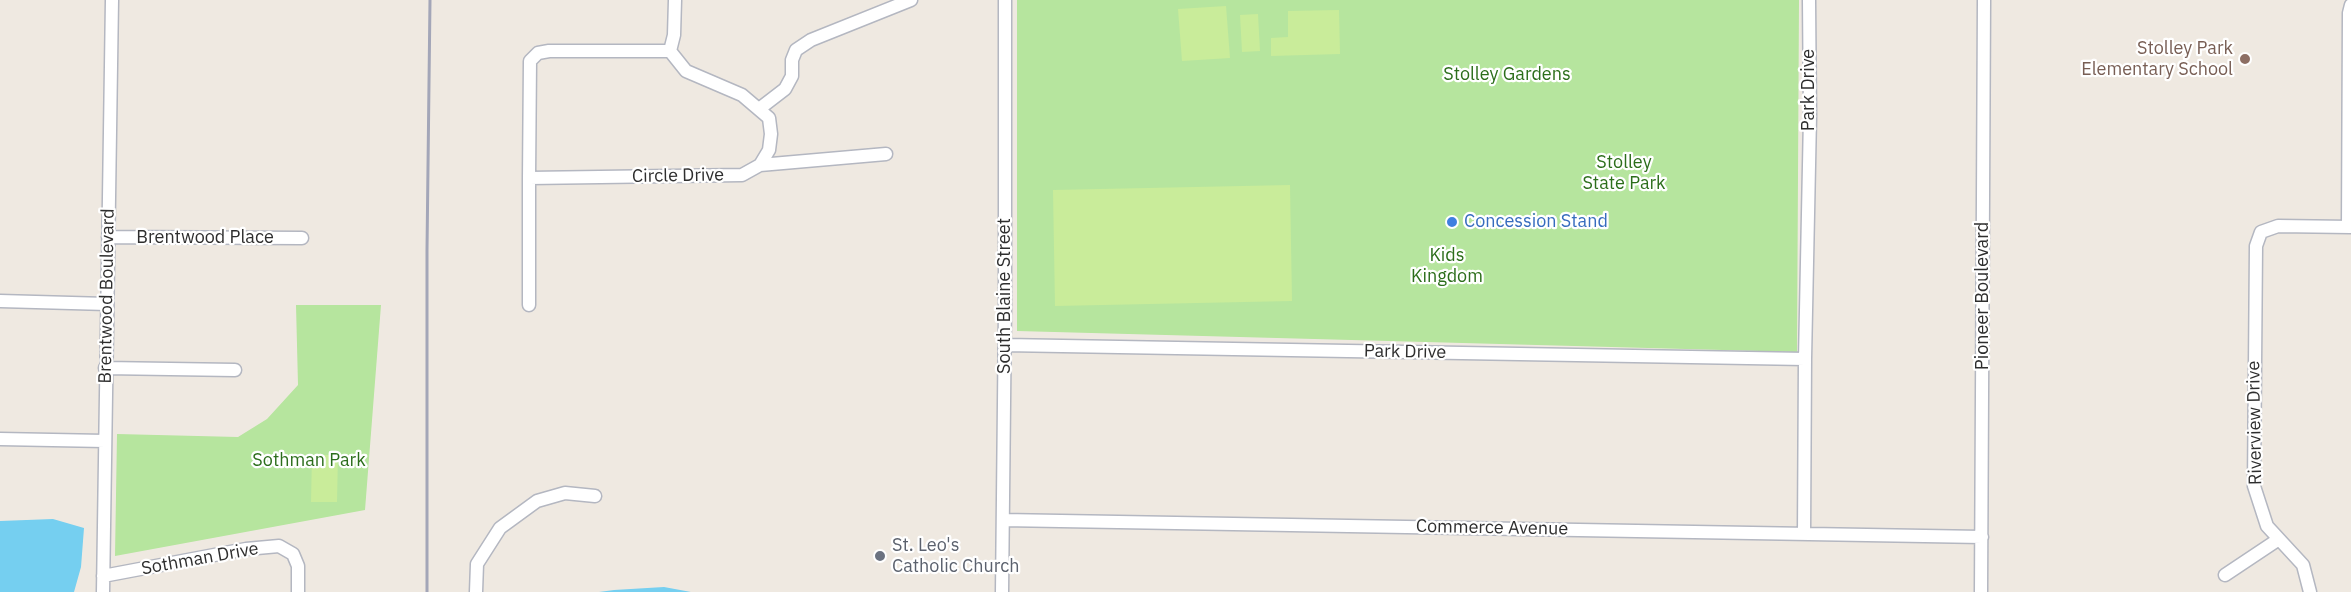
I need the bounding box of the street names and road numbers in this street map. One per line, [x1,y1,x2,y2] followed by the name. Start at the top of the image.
[1798,49,1820,131] street label: Park Drive
[632,164,724,188] street label: Circle Drive
[95,208,119,384] street label: Brentwood Boulevard
[994,218,1016,374] street label: South Blaine Street
[1972,222,1994,370] street label: Pioneer Boulevard
[136,227,274,249] street label: Brentwood Place
[1364,340,1446,364] street label: Park Drive
[2243,361,2267,485] street label: Riverview Drive
[1416,516,1568,540] street label: Commerce Avenue
[140,538,260,580] street label: Sothman Drive

